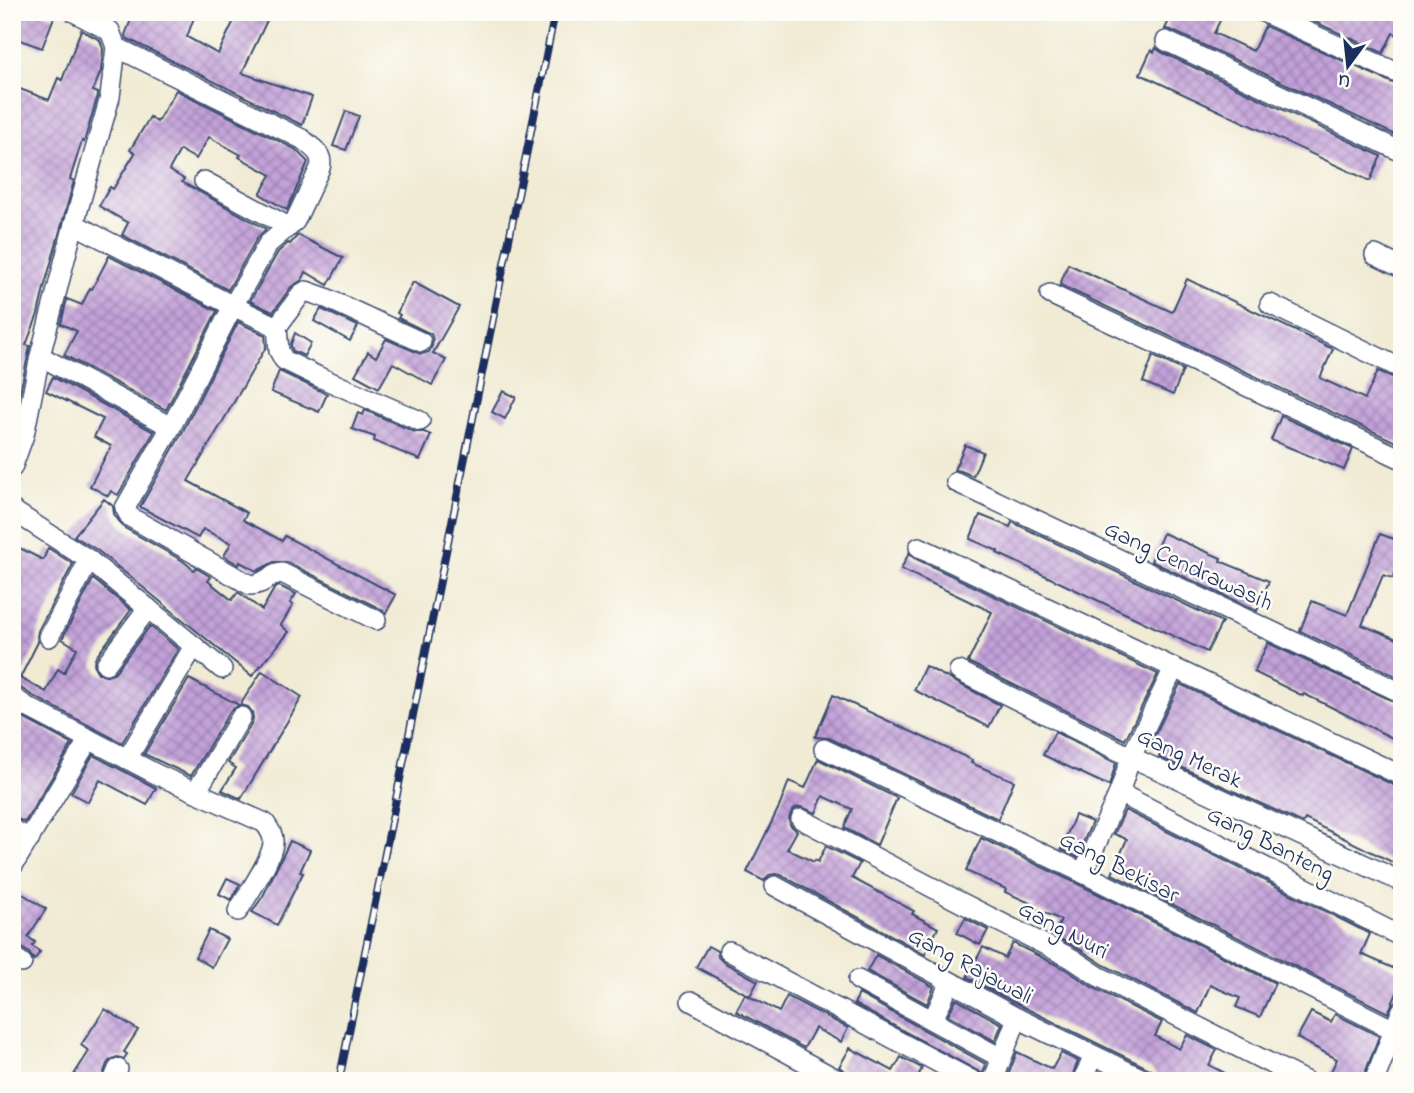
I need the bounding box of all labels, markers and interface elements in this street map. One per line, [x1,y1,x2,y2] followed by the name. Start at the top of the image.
[1312,32,1382,102] north arrow
[1335,65,1354,95] text: U
[1098,513,1278,622] street label: Gang Cendrawasih
[1130,720,1248,799] street label: Gang Merak
[1200,798,1340,892] street label: Gang Banteng
[1053,823,1186,914] street label: Gang Bekisar
[1011,893,1114,970] street label: Gang Nuri
[901,919,1039,1015] street label: Gang Rajawali

